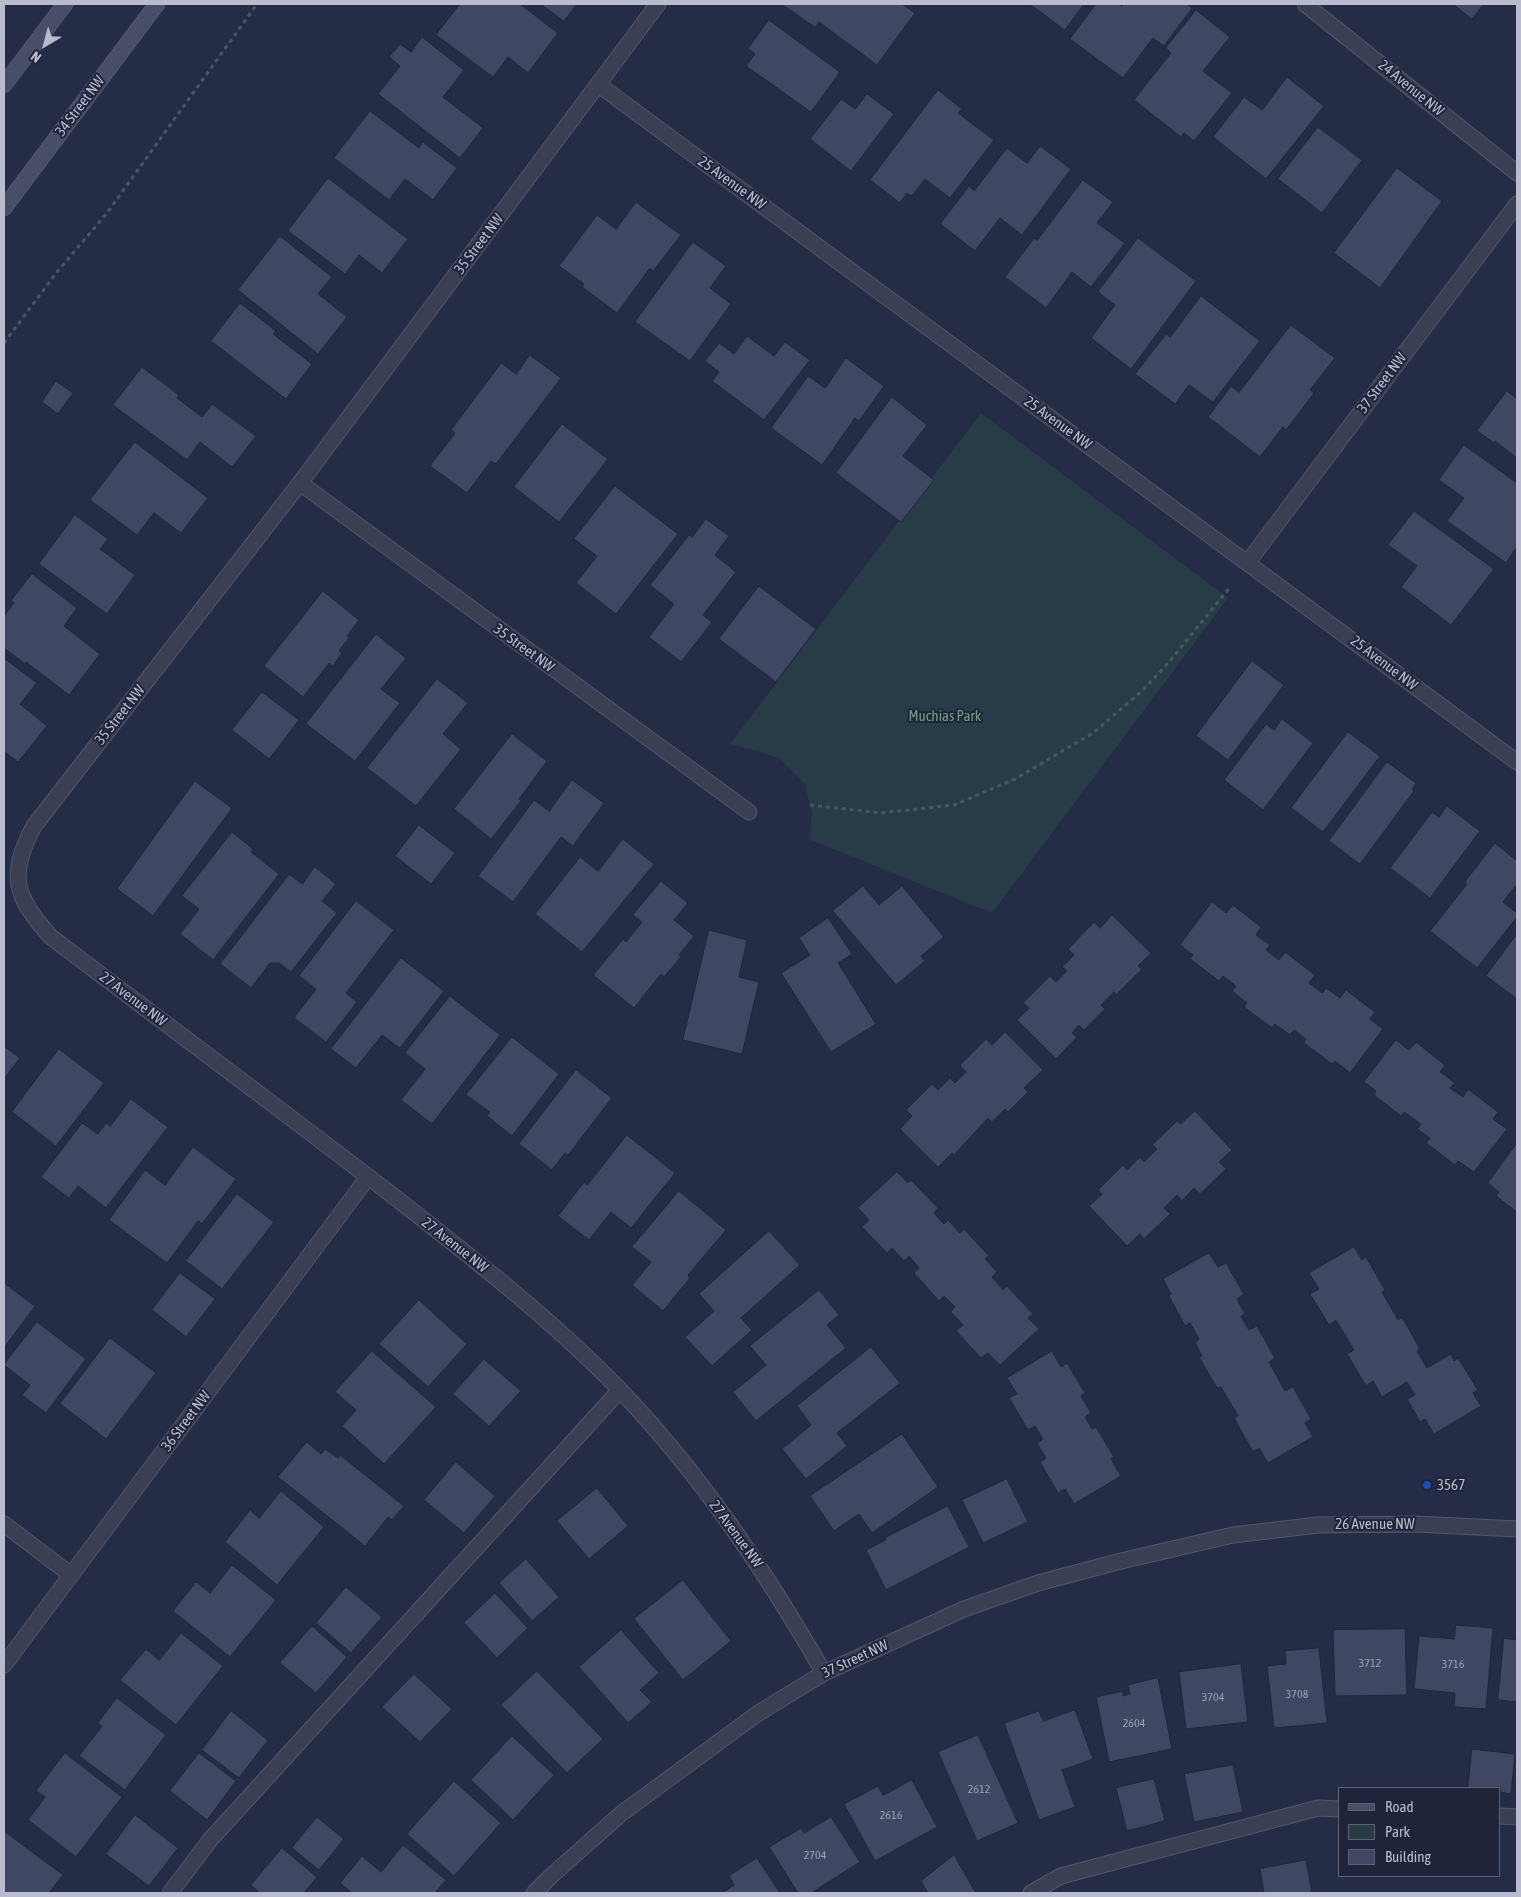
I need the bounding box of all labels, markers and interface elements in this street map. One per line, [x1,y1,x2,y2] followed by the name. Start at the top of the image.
[20,20,70,70] north arrow
[28,48,44,66] text: N
[1374,56,1448,120] street label: 24 Avenue NW
[51,72,109,140] street label: 34 Street NW
[695,152,769,214] street label: 25 Avenue NW
[450,210,508,278] street label: 35 Street NW
[1353,349,1411,417] street label: 37 Street NW
[1021,392,1095,454] street label: 25 Avenue NW
[490,620,558,676] street label: 35 Street NW
[1347,632,1421,694] street label: 25 Avenue NW
[91,682,149,748] street label: 35 Street NW
[909,707,981,725] park label: Muchias Park
[96,968,170,1030] street label: 27 Avenue NW
[418,1213,492,1277] street label: 27 Avenue NW
[157,1387,215,1455] street label: 36 Street NW
[1437,1476,1465,1494] place label: 3567
[1421,1479,1433,1491] marker: 3567
[705,1497,767,1571] street label: 27 Avenue NW
[1335,1515,1415,1533] street label: 26 Avenue NW
[819,1636,891,1682] street label: 37 Street NW
[1359,1656,1381,1670] house number: 3712
[1442,1657,1464,1671] house number: 3716
[1286,1687,1308,1701] house number: 3708
[1202,1690,1224,1704] house number: 3704
[1123,1716,1145,1730] house number: 2604
[968,1782,990,1796] house number: 2612
[1338,1787,1501,1877] legend
[1385,1798,1414,1815] text: Road
[880,1808,902,1822] house number: 2616
[1385,1823,1410,1840] text: Park
[804,1848,826,1862] house number: 2704
[1385,1848,1431,1865] text: Building

